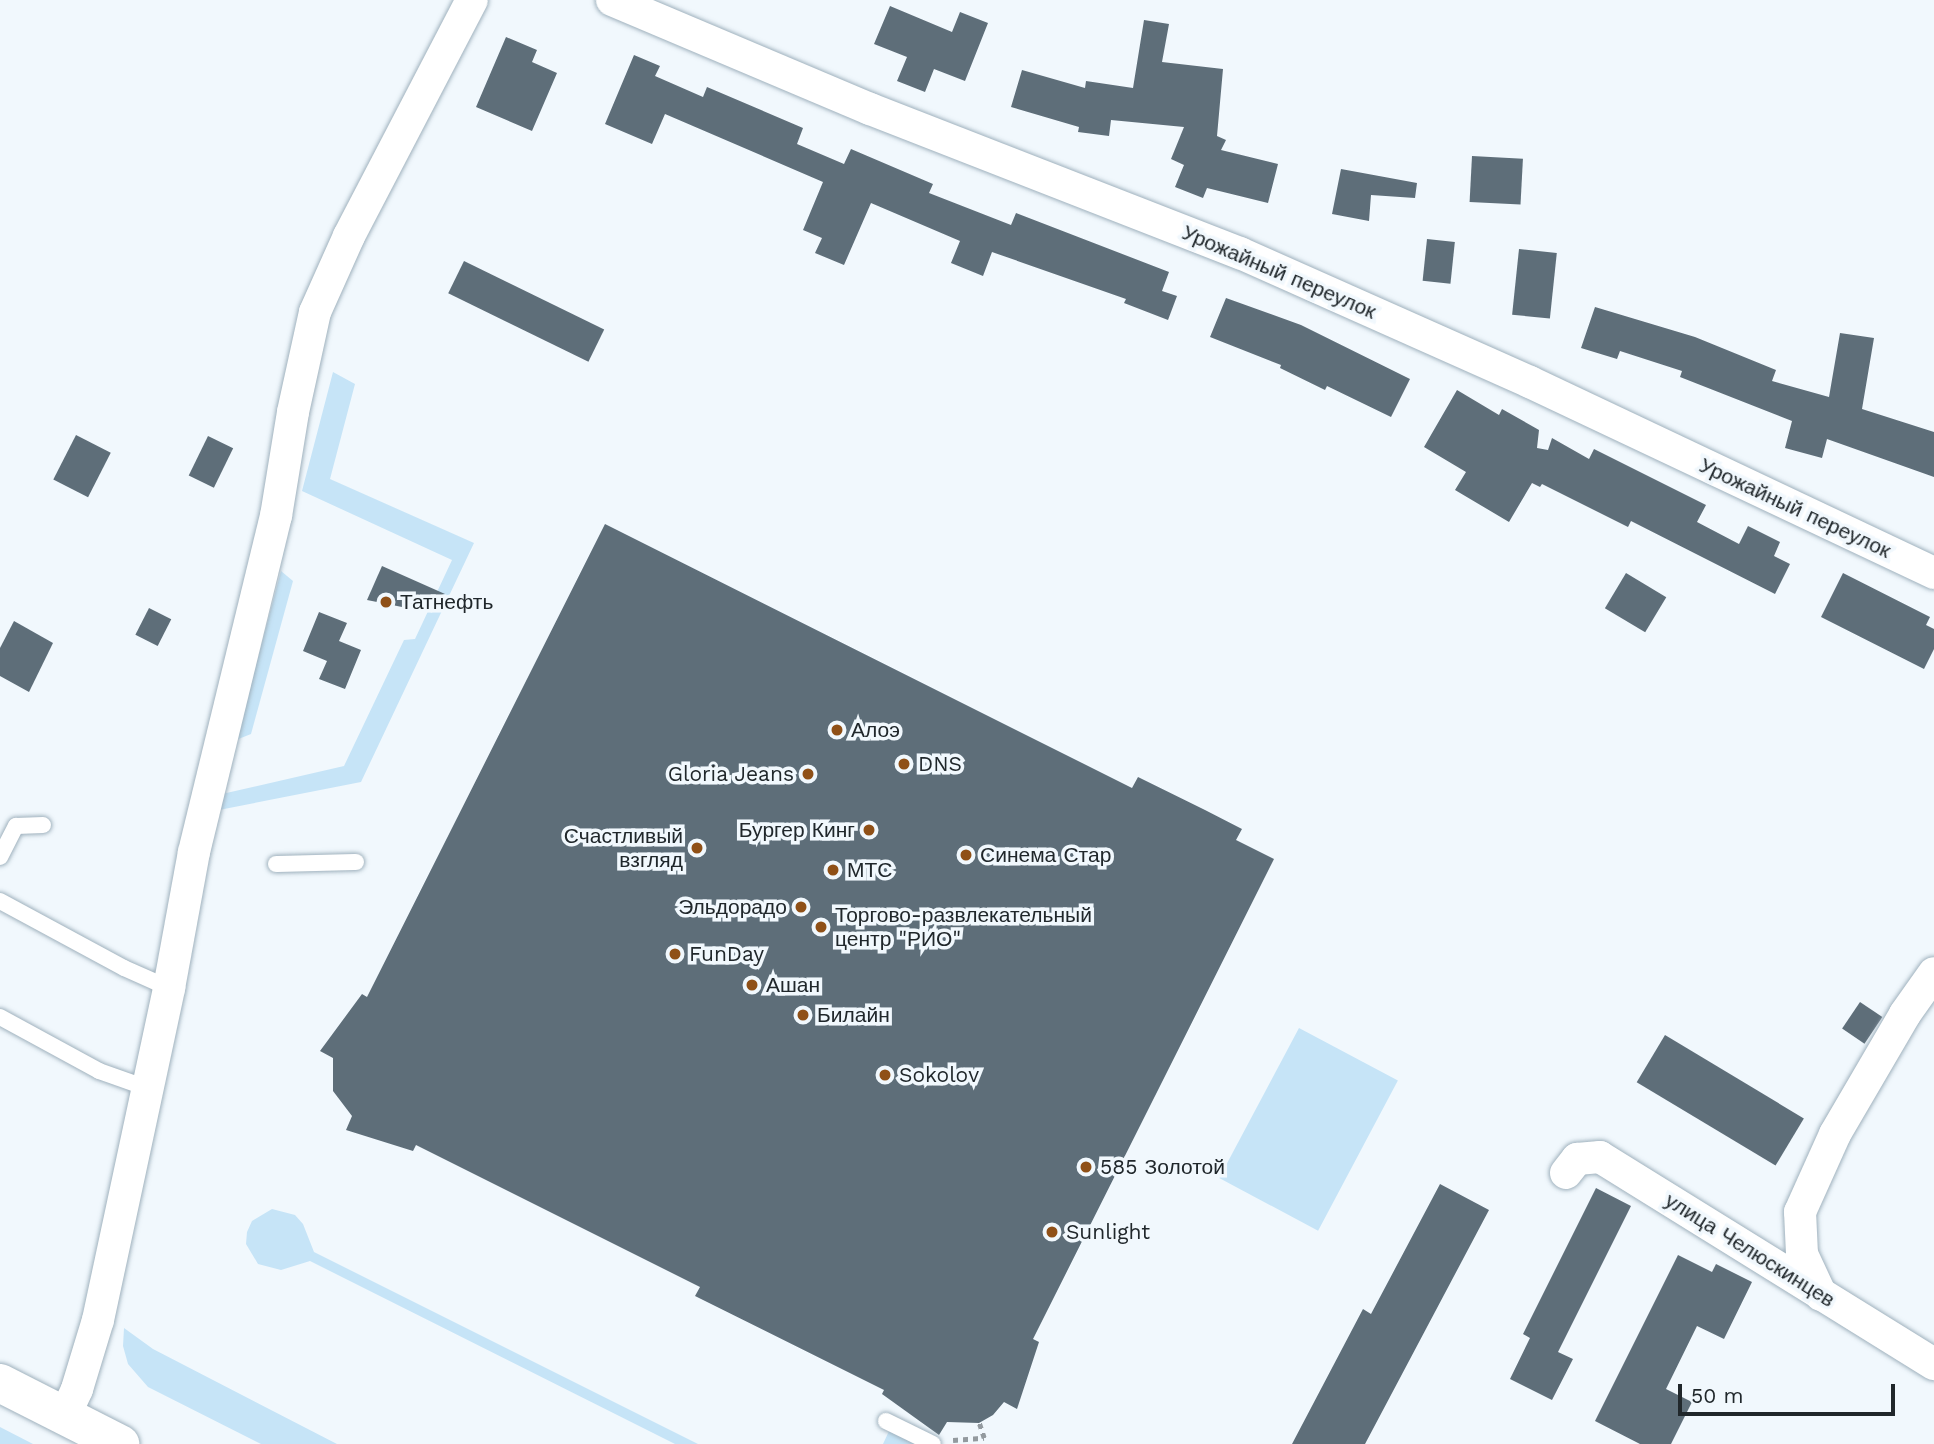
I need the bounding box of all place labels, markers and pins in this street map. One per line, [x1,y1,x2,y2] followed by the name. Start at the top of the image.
[400,589,493,615] place label: Татнефть
[378,594,394,610] marker: Татнефть
[851,717,900,743] place label: Алоэ
[829,722,845,738] marker: Алоэ
[918,751,962,777] place label: DNS
[896,756,912,772] marker: DNS
[667,761,794,787] place label: Gloria Jeans
[800,766,816,782] marker: Gloria Jeans
[739,817,855,843] place label: Бургер Кинг
[861,822,877,838] marker: Бургер Кинг
[564,823,683,873] place label: Счастливый взгляд
[689,840,705,856] marker: Счастливый взгляд
[980,842,1111,868] place label: Синема Стар
[958,847,974,863] marker: Синема Стар
[847,857,892,883] place label: МТС
[825,862,841,878] marker: МТС
[678,894,787,920] place label: Эльдорадо
[793,899,809,915] marker: Эльдорадо
[835,902,1092,952] place label: Торгово-развлекательный центр "РИО"
[813,919,829,935] marker: Торгово-развлекательный центр "РИО"
[689,941,764,967] place label: FunDay
[667,946,683,962] marker: FunDay
[766,972,820,998] place label: Ашан
[744,977,760,993] marker: Ашан
[817,1002,890,1028] place label: Билайн
[795,1007,811,1023] marker: Билайн
[899,1062,979,1088] place label: Sokolov
[877,1067,893,1083] marker: Sokolov
[1100,1154,1225,1180] place label: 585 Золотой
[1078,1159,1094,1175] marker: 585 Золотой
[1066,1219,1150,1245] place label: Sunlight
[1044,1224,1060,1240] marker: Sunlight

